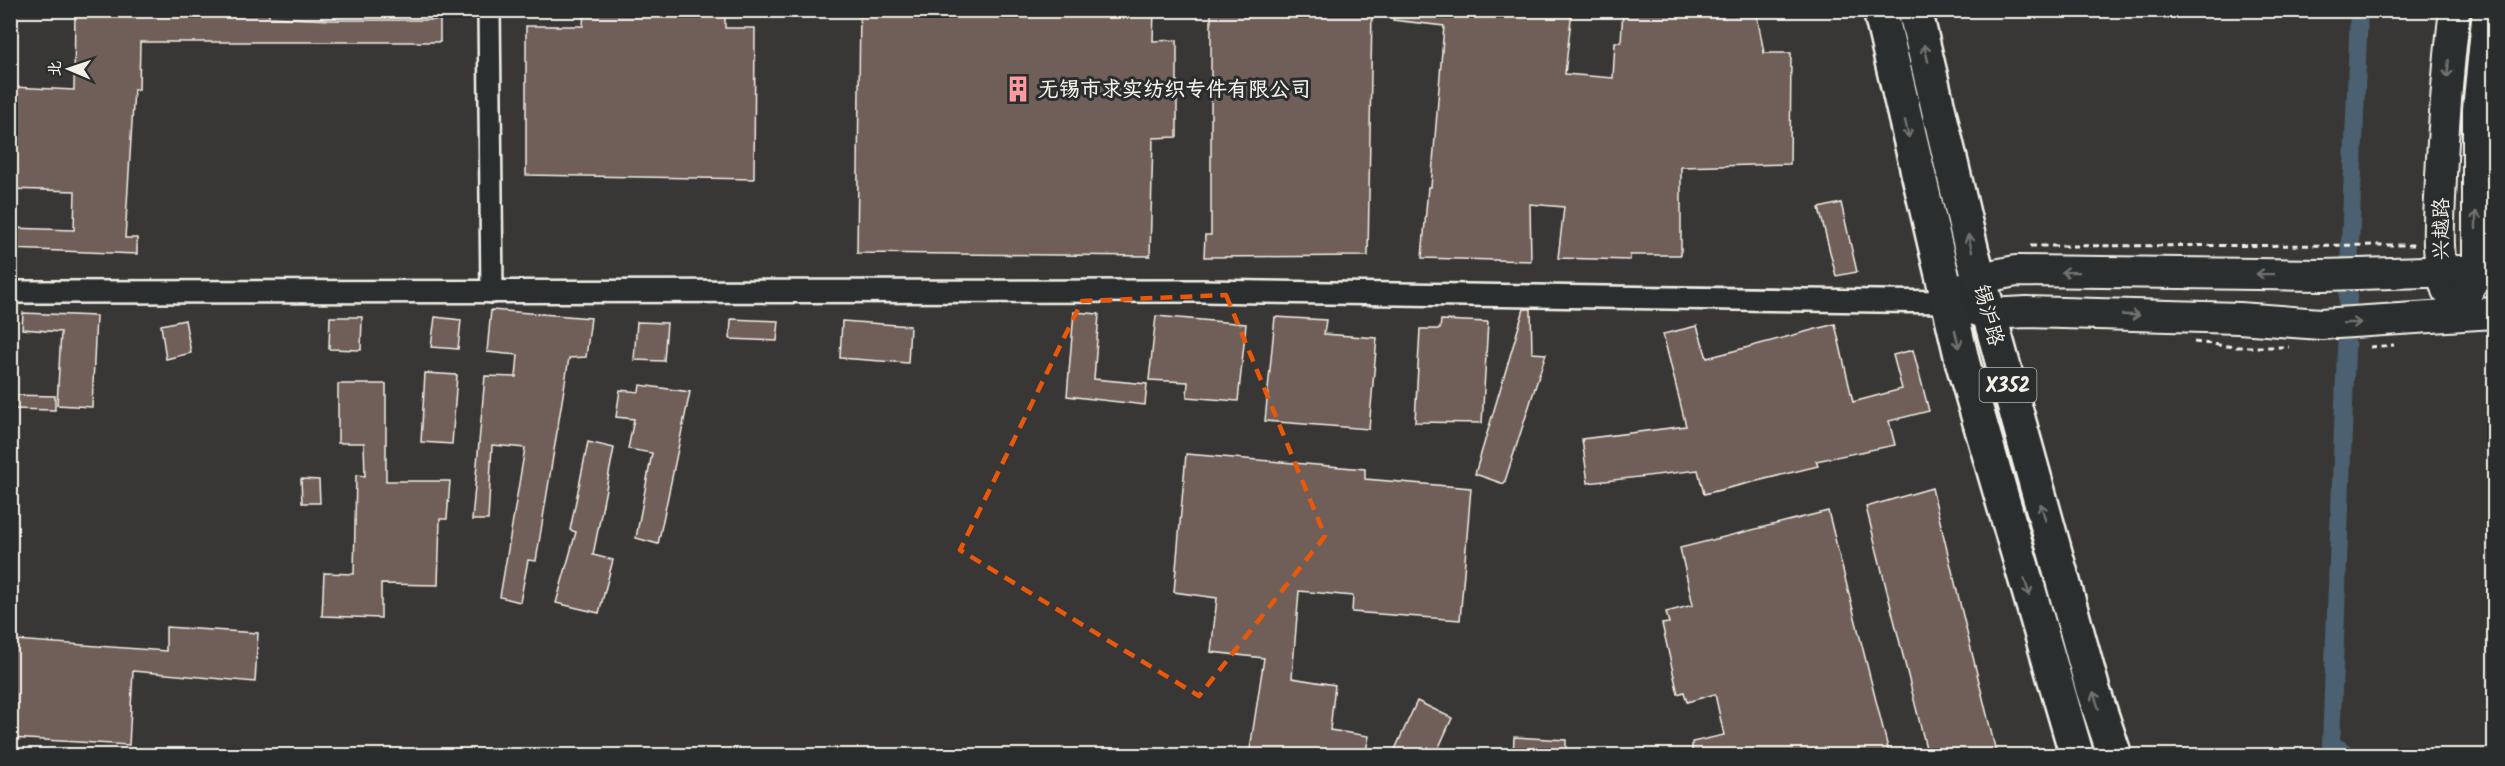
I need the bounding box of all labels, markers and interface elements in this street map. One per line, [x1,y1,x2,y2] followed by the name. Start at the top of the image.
[39,39,99,99] north arrow
[1919,44,1931,63] one-way arrow
[2443,58,2454,78] one-way arrow
[43,60,68,77] text: 北
[1003,74,1033,104] building icon: 无锡市求实纺织专件有限公司
[1038,74,1311,107] place label: 无锡市求实纺织专件有限公司
[1902,119,1913,138] one-way arrow
[2426,198,2459,261] street label: 兴越路
[2470,210,2482,230] one-way arrow
[1963,234,1975,253] one-way arrow
[2061,266,2081,278] one-way arrow
[2256,268,2276,280] one-way arrow
[1963,281,2012,350] street label: 锡沪路
[2120,309,2140,321] one-way arrow
[2342,317,2362,328] one-way arrow
[1951,329,1963,348] one-way arrow
[1980,368,2036,402] road number: X352
[2037,503,2049,522] one-way arrow
[2022,577,2033,596] one-way arrow
[2090,691,2101,710] one-way arrow

